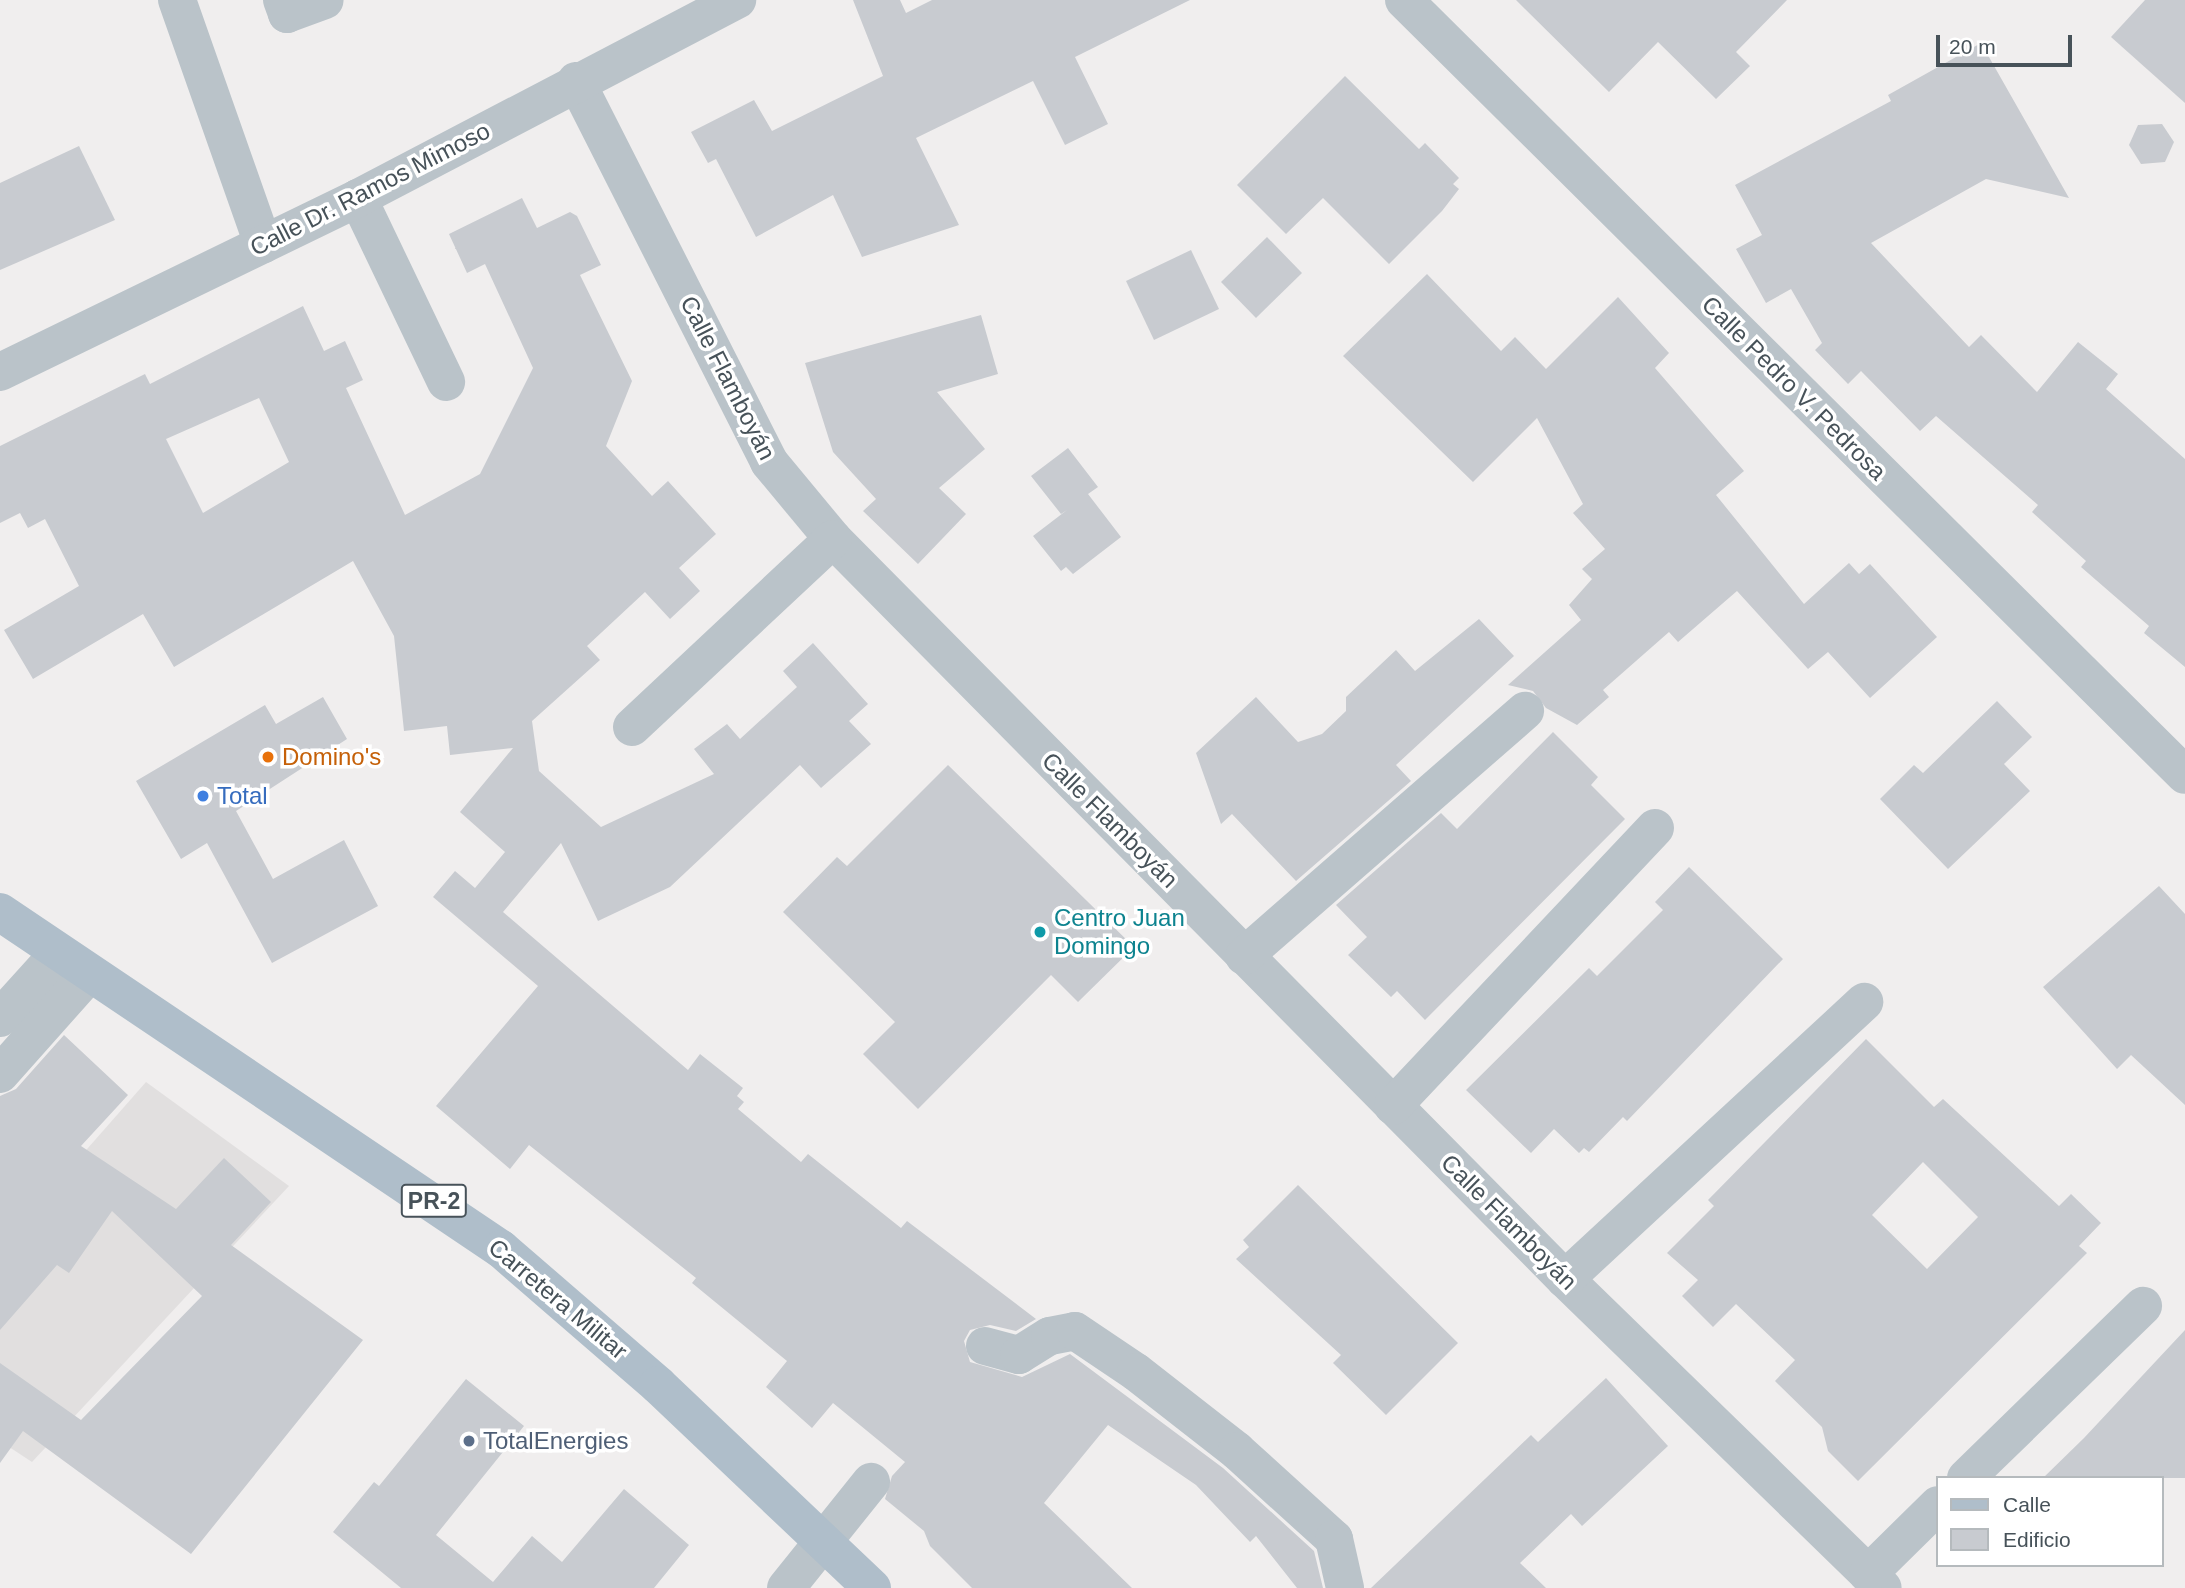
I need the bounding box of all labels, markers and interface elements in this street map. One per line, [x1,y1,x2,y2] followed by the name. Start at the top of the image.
[1940,21,2076,65] scale bar
[1949,35,1996,58] text: 20 m
[245,116,495,262] street label: Calle Dr. Ramos Mimoso
[1696,290,1892,486] street label: Calle Pedro V. Pedrosa
[674,291,782,465] street label: Calle Flamboyán
[282,743,381,771] place label: Domino's
[1036,746,1184,894] street label: Calle Flamboyán
[260,749,276,765] marker: Domino's
[217,782,268,810] place label: Total
[195,788,211,804] marker: Total
[1054,904,1185,960] place label: Centro Juan Domingo
[1032,924,1048,940] marker: Centro Juan Domingo
[1435,1148,1583,1296] street label: Calle Flamboyán
[401,1182,467,1220] road number: PR-2
[483,1233,633,1365] street label: Carretera Militar
[483,1427,628,1455] place label: TotalEnergies
[461,1433,477,1449] marker: TotalEnergies
[1937,1476,2164,1567] legend
[2003,1493,2051,1516] text: Calle
[2003,1528,2071,1551] text: Edificio

